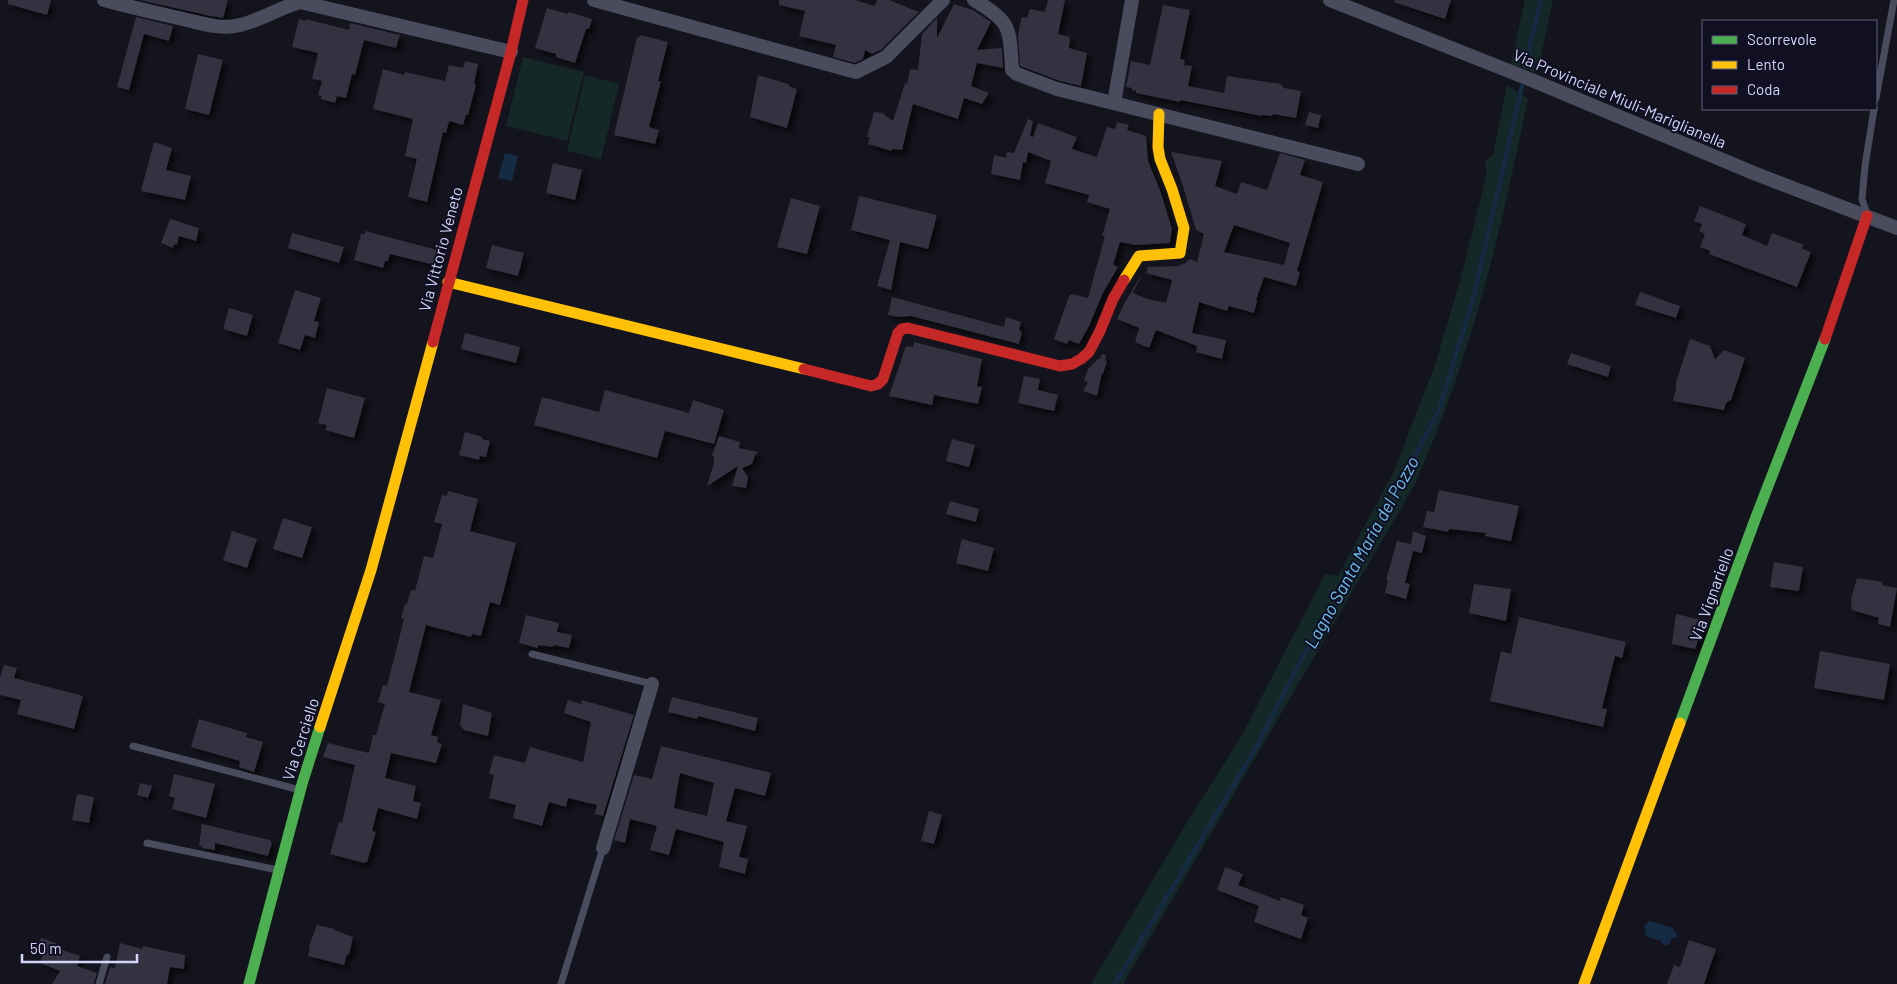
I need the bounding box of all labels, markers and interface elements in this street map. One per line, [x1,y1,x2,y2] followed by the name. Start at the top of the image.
[1702,20,1877,110] legend
[1747,30,1817,48] text: Scorrevole
[1511,44,1729,152] street label: Via Provinciale Miuli-Mariglianella
[1747,55,1785,73] text: Lento
[1747,80,1780,98] text: Coda
[414,184,466,314] street label: Via Vittorio Veneto
[1299,452,1423,652] water label: Lagno Santa Maria del Pozzo
[1685,545,1737,643] street label: Via Vignariello
[278,695,322,783] street label: Via Cerciello
[22,932,138,964] scale bar
[30,939,62,957] text: 50 m

